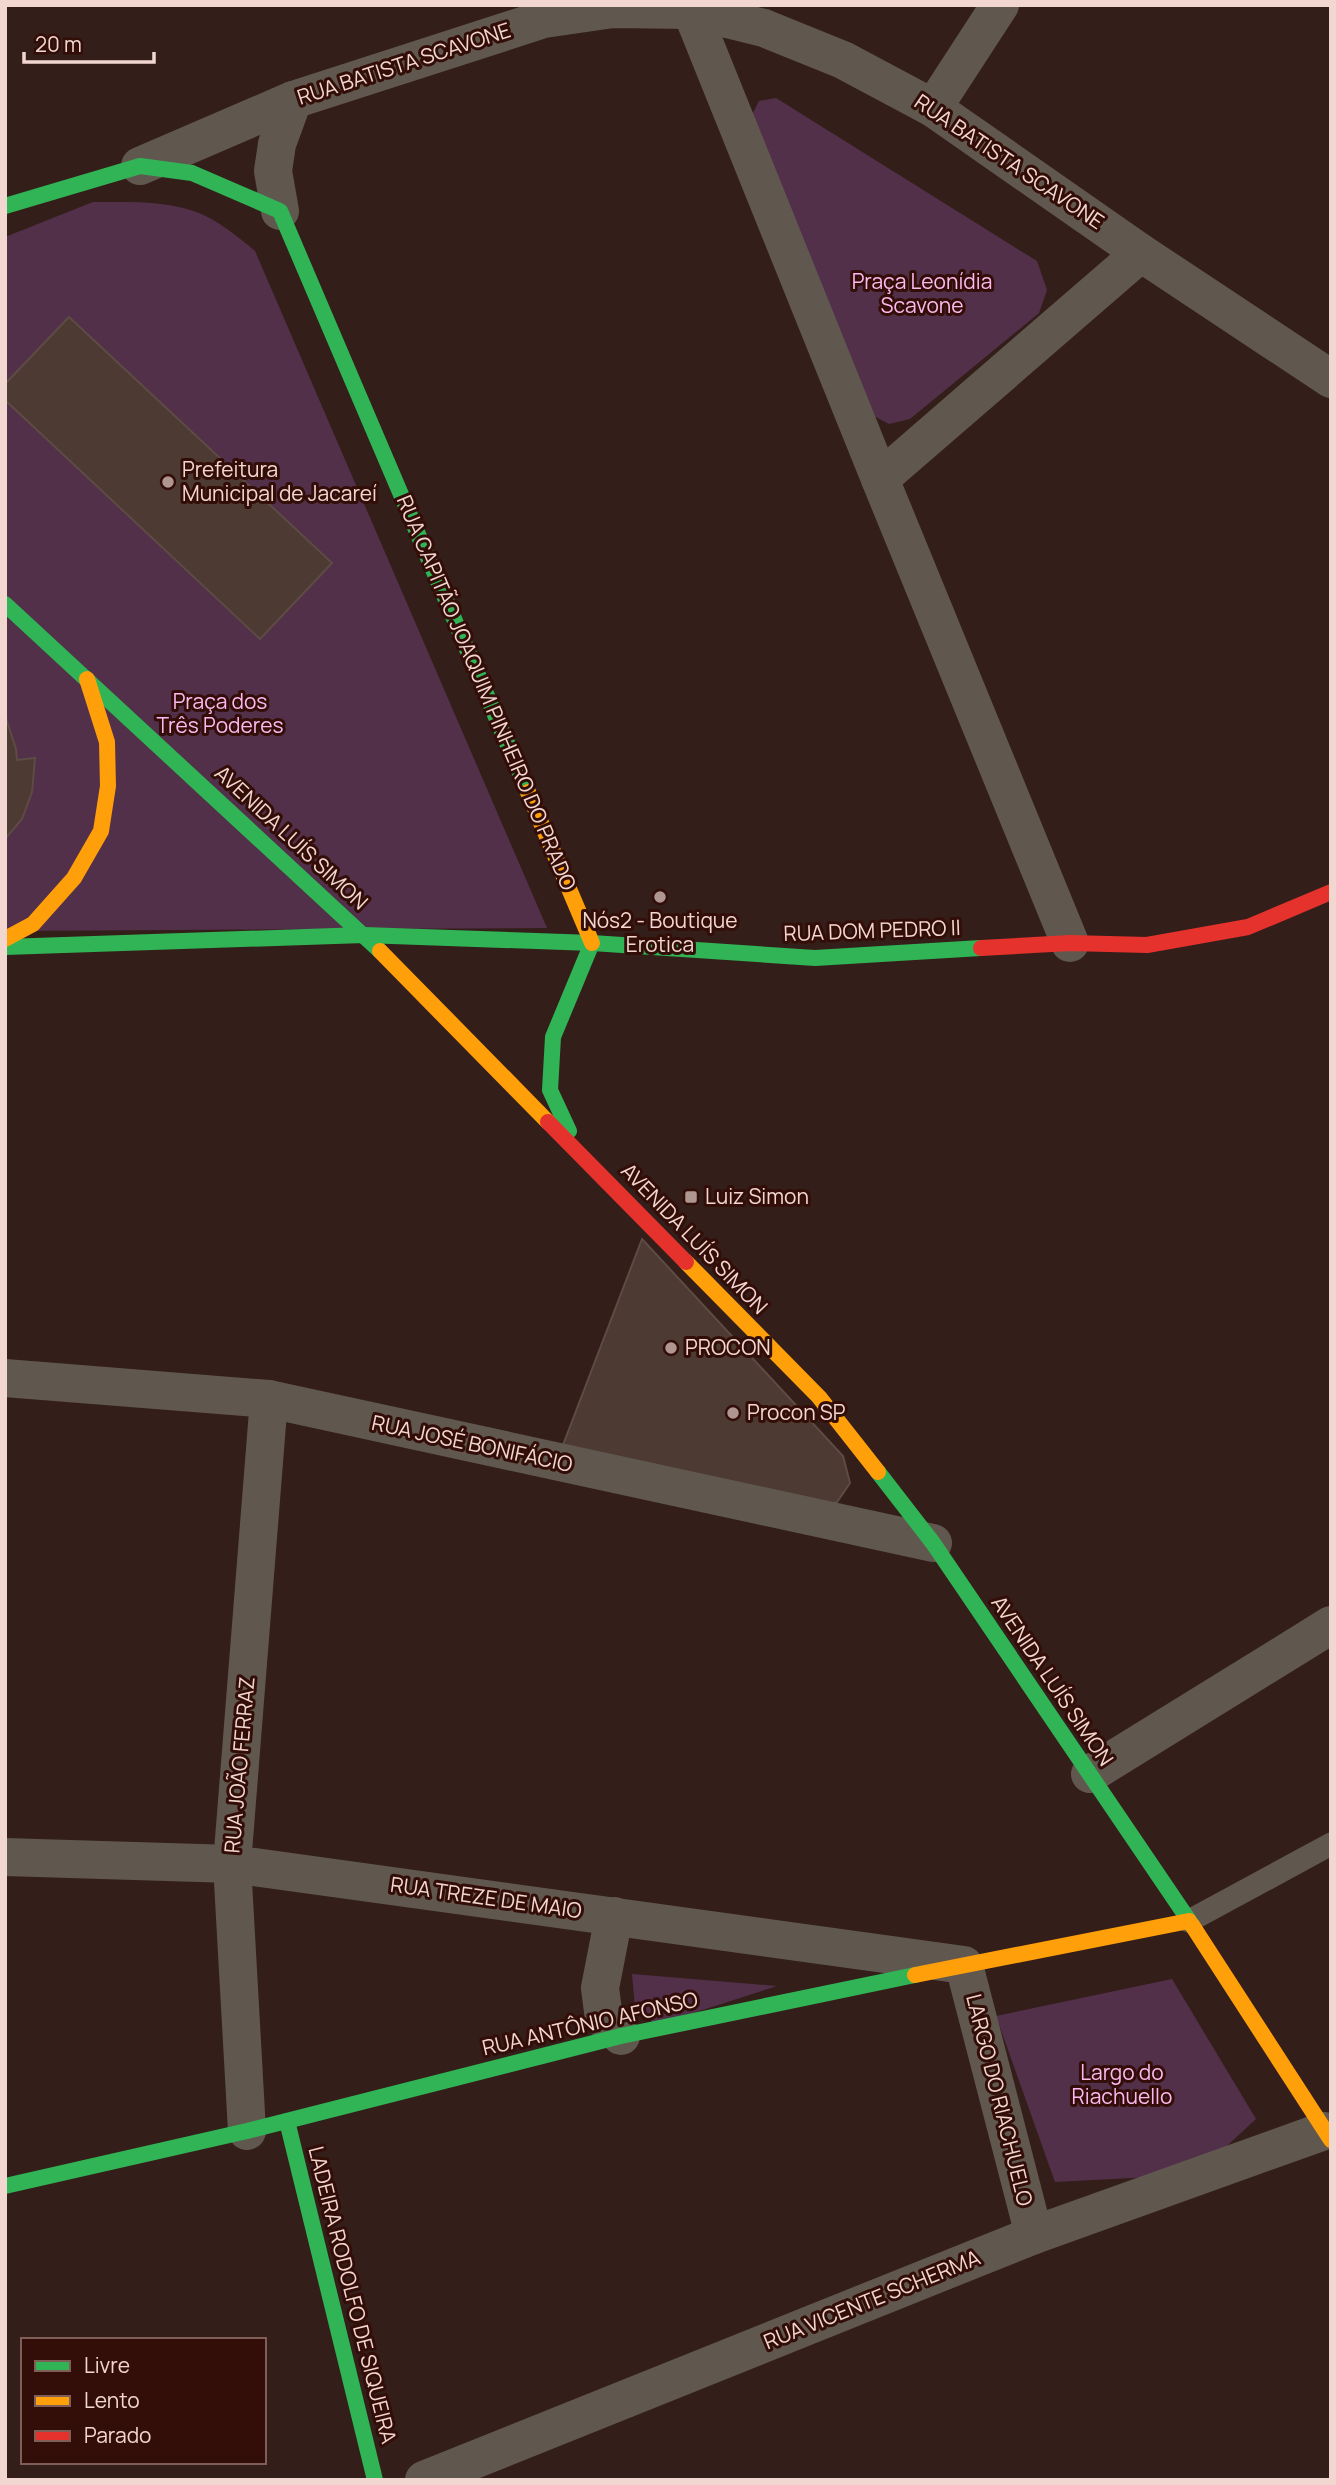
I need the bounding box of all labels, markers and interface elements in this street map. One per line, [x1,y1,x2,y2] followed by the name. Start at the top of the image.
[293,15,514,111] street label: RUA BATISTA SCAVONE
[24,21,154,65] scale bar
[35,30,82,58] text: 20 m
[909,87,1110,235] street label: RUA BATISTA SCAVONE
[852,267,992,319] park label: Praça Leonídia Scavone
[182,455,377,507] place label: Prefeitura Municipal de Jacareí
[160,474,176,490] marker: Prefeitura Municipal de Jacareí
[391,491,583,894] street label: RUA CAPITÃO JOAQUIM PINHEIRO DO PRADO
[157,687,283,739] park label: Praça dos Três Poderes
[209,759,374,916] street label: AVENIDA LUÍS SIMON
[652,889,668,905] marker: Nós2 - Boutique Erotica
[582,906,738,958] place label: Nós2 - Boutique Erotica
[783,913,961,947] street label: RUA DOM PEDRO II
[615,1157,774,1320] street label: AVENIDA LUÍS SIMON
[705,1182,809,1210] place label: Luiz Simon
[683,1189,699,1205] marker: Luiz Simon
[685,1333,771,1361] place label: PROCON
[663,1340,679,1356] marker: PROCON
[747,1398,846,1426] place label: Procon SP
[725,1405,741,1421] marker: Procon SP
[369,1408,575,1478] street label: RUA JOSÉ BONIFÁCIO
[985,1590,1120,1771] street label: AVENIDA LUÍS SIMON
[217,1676,261,1854] street label: RUA JOÃO FERRAZ
[389,1870,584,1924] street label: RUA TREZE DE MAIO
[479,1985,700,2061] street label: RUA ANTÔNIO AFONSO
[960,1991,1040,2209] street label: LARGO DO RIACHUELO
[1072,2058,1172,2110] park label: Largo do Riachuello
[302,2143,404,2446] street label: LADEIRA RODOLFO DE SIQUEIRA
[759,2243,984,2355] street label: RUA VICENTE SCHERMA
[21,2338,266,2464] legend
[84,2351,130,2379] text: Livre
[84,2386,140,2414] text: Lento
[84,2421,152,2449] text: Parado

